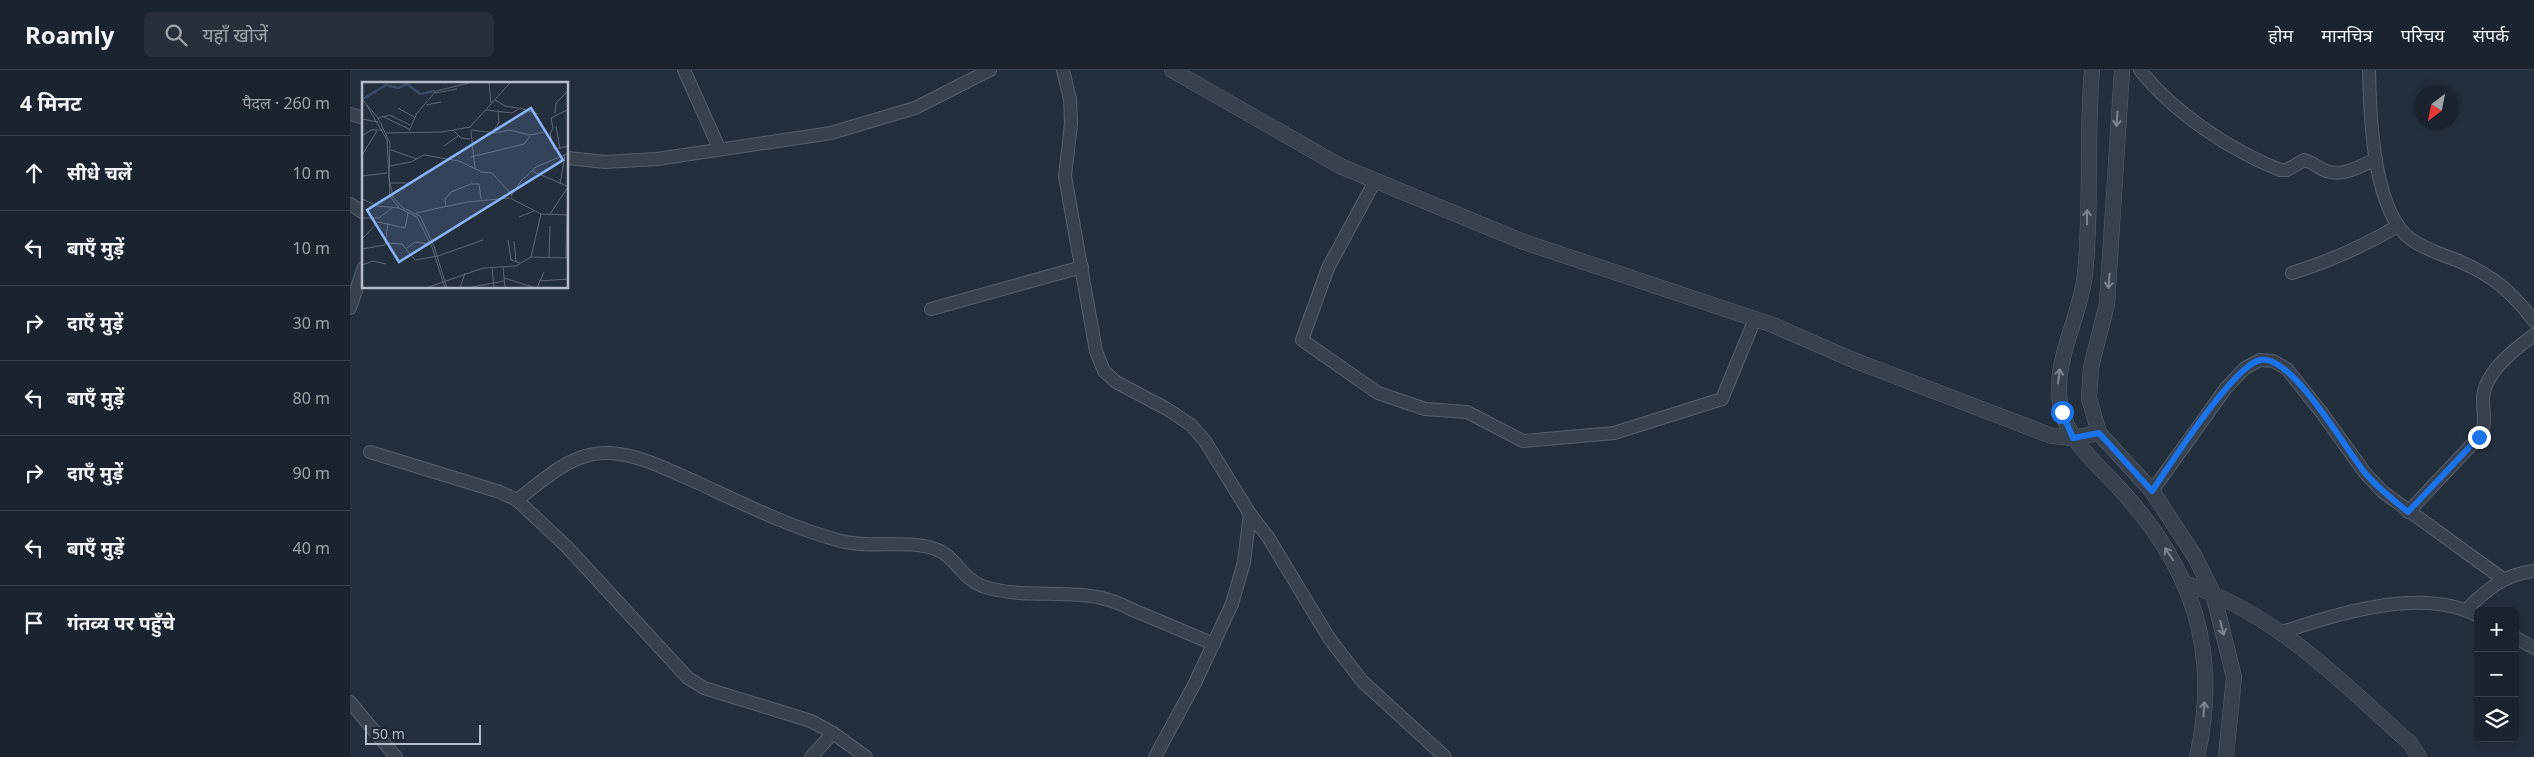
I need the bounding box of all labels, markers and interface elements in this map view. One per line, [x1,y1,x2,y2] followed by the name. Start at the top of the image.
[144,12,494,57] search box
[25,18,114,51] text: Roamly
[162,21,190,49] icon: search
[202,22,268,48] text: यहाँ खोजें
[2268,23,2293,47] text: होम
[2321,23,2373,47] text: मानचित्र
[2401,23,2445,47] text: परिचय
[2473,23,2509,47] text: संपर्क
[362,82,569,289] inset map
[2414,85,2459,130] north arrow
[20,89,82,117] text: 4 मिनट
[242,92,330,114] text: पैदल · 260 m
[2112,110,2121,126] one-way arrow
[20,159,48,187] icon: ahead
[67,160,132,186] text: सीधे चलें
[293,162,330,184] text: 10 m
[2082,209,2092,226] one-way arrow
[20,234,48,262] icon: left
[67,235,124,261] text: बाएँ मुड़ें
[293,237,330,259] text: 10 m
[2104,272,2113,288] one-way arrow
[20,309,48,337] icon: right
[67,310,123,336] text: दाएँ मुड़ें
[293,312,330,334] text: 30 m
[2054,369,2064,385] one-way arrow
[20,384,48,412] icon: left
[67,385,124,411] text: बाएँ मुड़ें
[293,387,330,409] text: 80 m
[2051,401,2074,424] route start
[2468,426,2491,449] route end
[20,459,48,487] icon: right
[67,460,123,486] text: दाएँ मुड़ें
[293,462,330,484] text: 90 m
[20,534,48,562] icon: left
[67,535,124,561] text: बाएँ मुड़ें
[293,537,330,559] text: 40 m
[2164,547,2174,561] one-way arrow
[2474,607,2519,742] map controls
[2474,607,2519,652] button: +
[20,609,48,637] icon: arrive
[67,610,175,636] text: गंतव्य पर पहुँचे
[2218,620,2227,636] one-way arrow
[2474,652,2519,697] button: −
[2474,697,2519,742] button: layers
[2200,701,2209,717] one-way arrow
[365,722,481,745] scale bar
[372,724,405,743] text: 50 m

